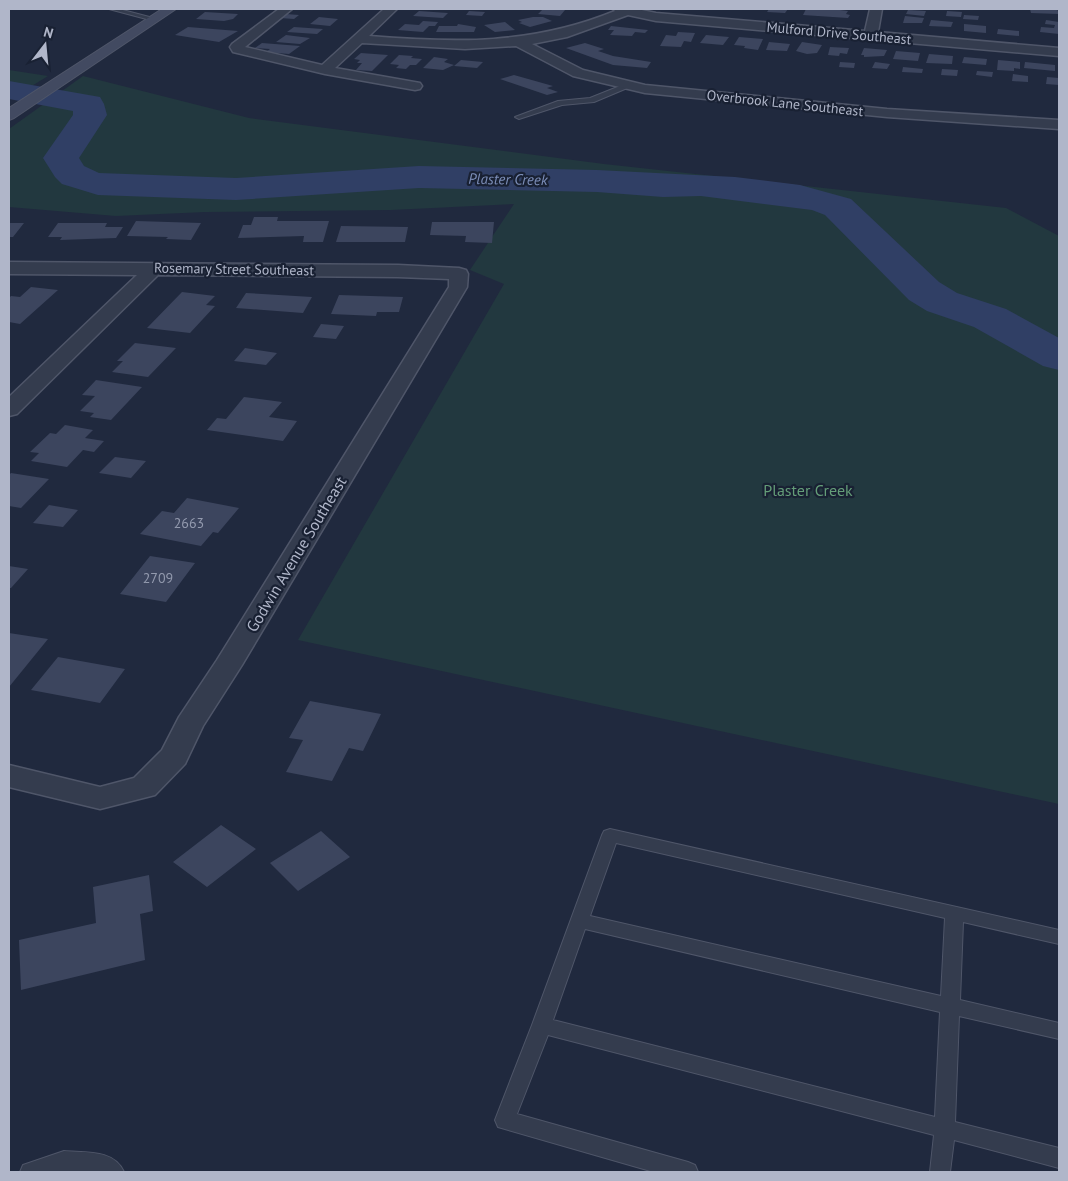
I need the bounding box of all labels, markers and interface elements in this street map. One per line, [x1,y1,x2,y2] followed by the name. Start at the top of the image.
[766,18,912,48] street label: Mulford Drive Southeast
[20,20,70,70] north arrow
[42,23,55,42] text: N
[706,86,864,120] street label: Overbrook Lane Southeast
[468,169,549,189] water label: Plaster Creek
[154,259,314,279] street label: Rosemary Street Southeast
[242,472,351,635] street label: Godwin Avenue Southeast
[763,480,853,500] park label: Plaster Creek
[174,514,204,532] house number: 2663
[143,569,173,587] house number: 2709

